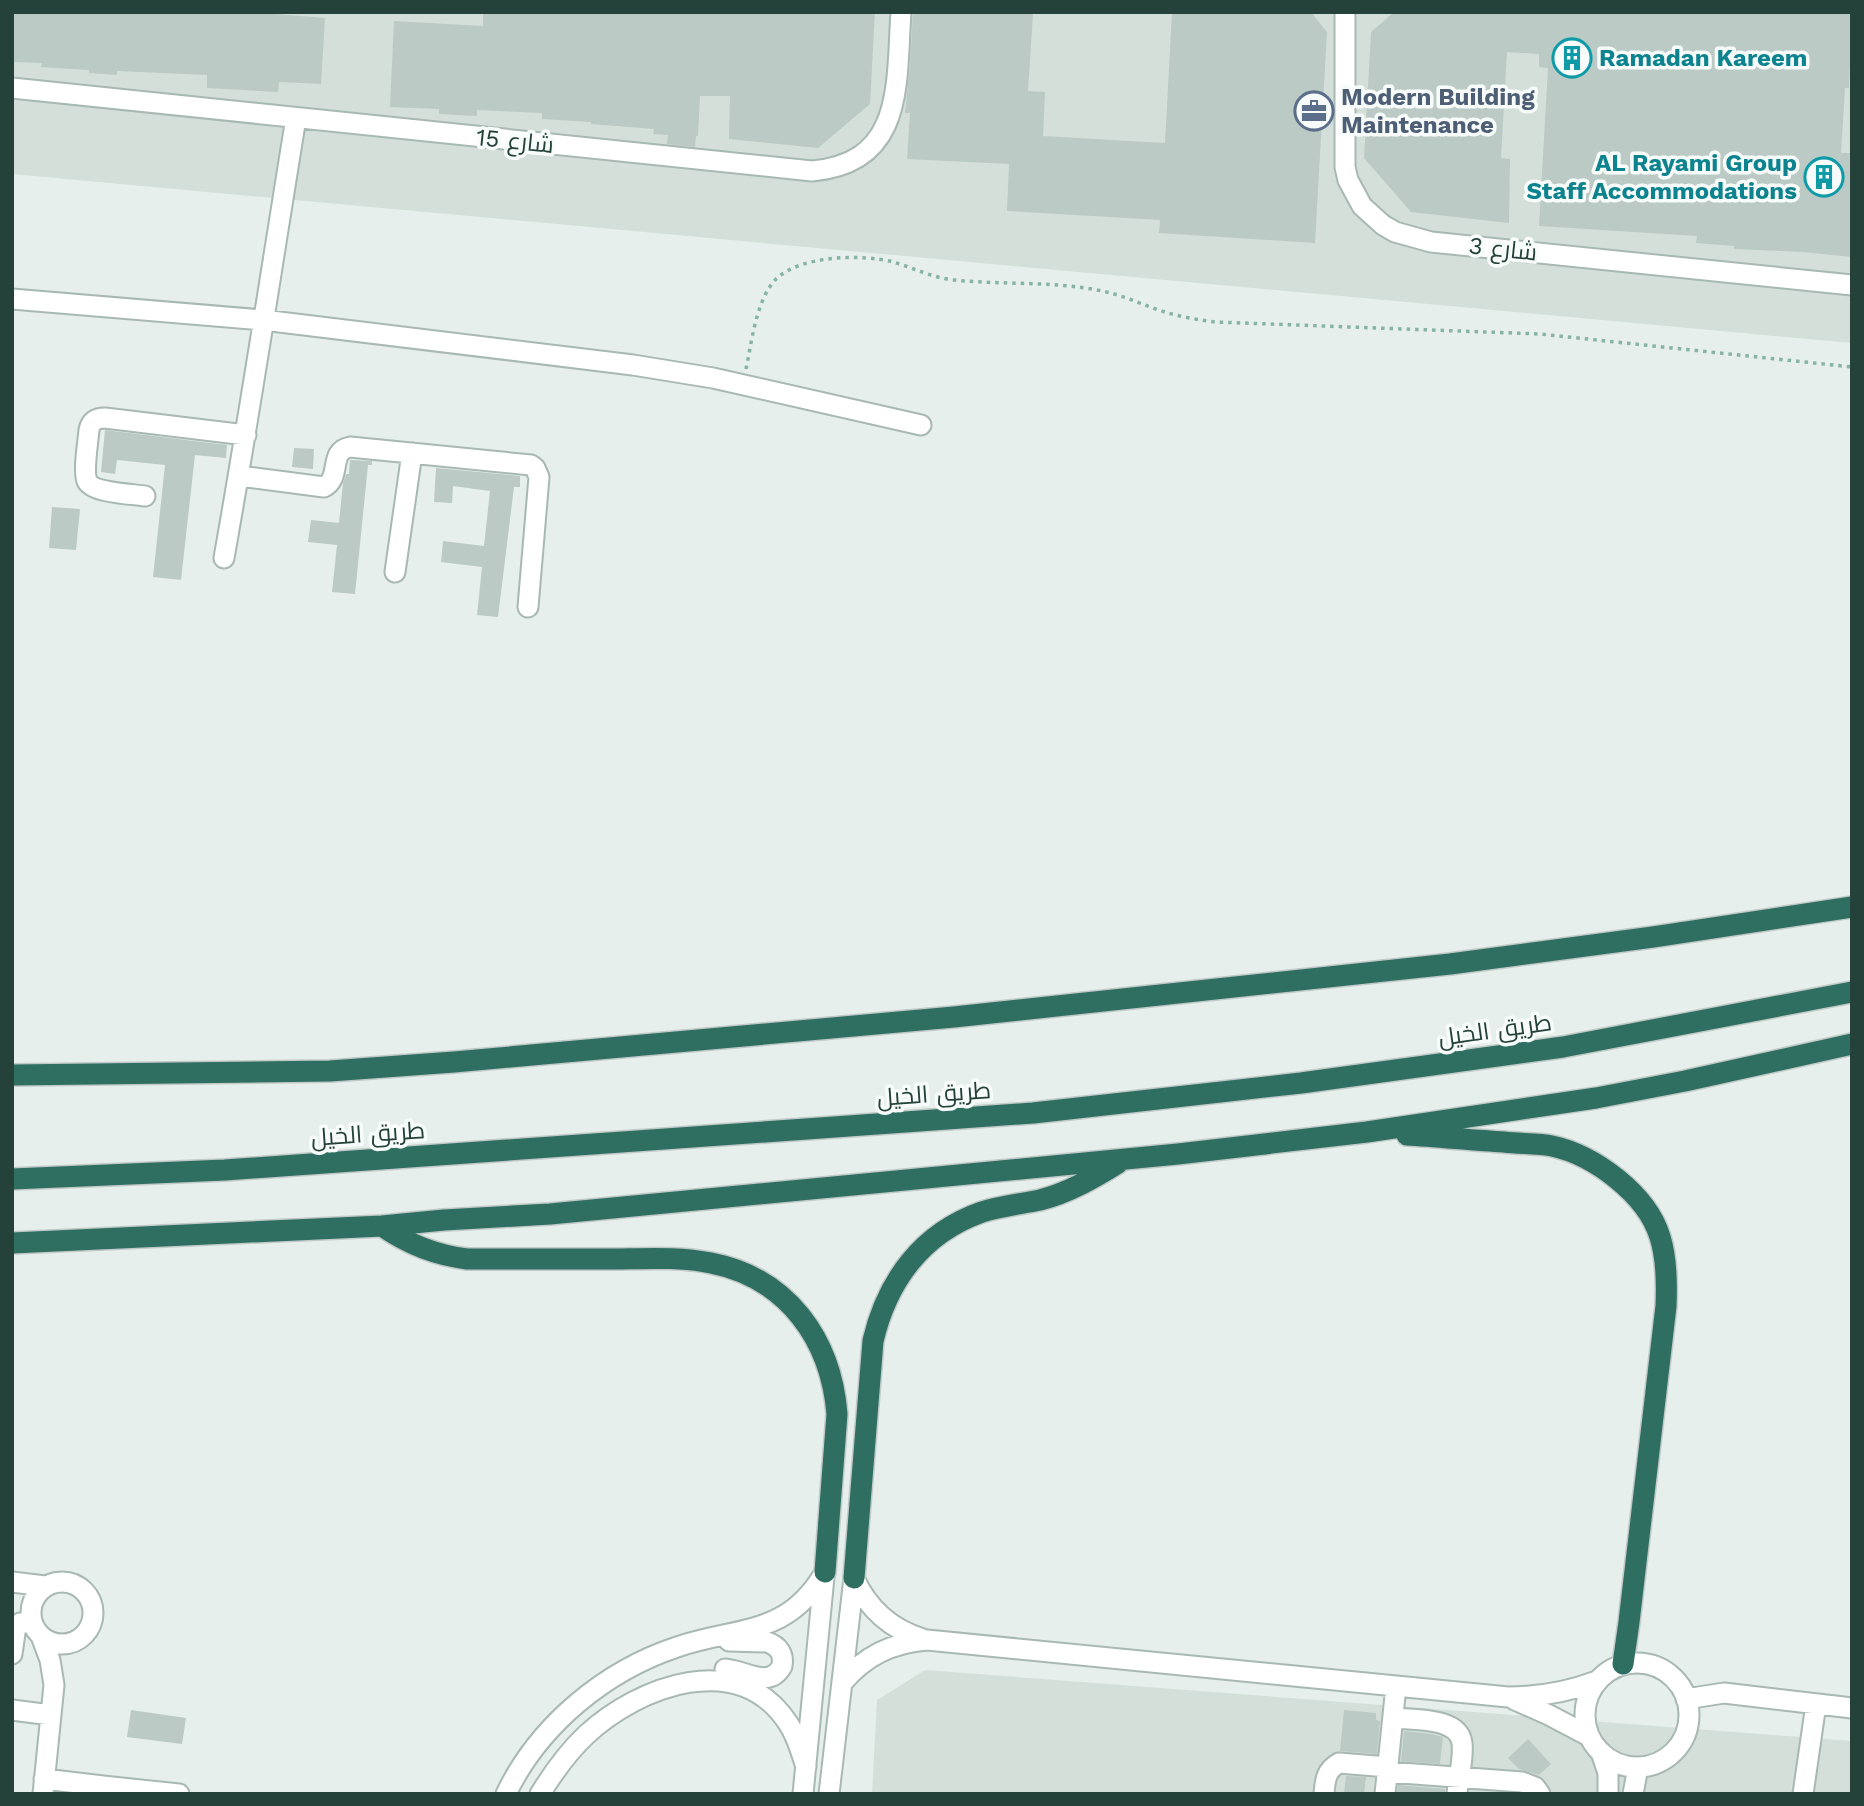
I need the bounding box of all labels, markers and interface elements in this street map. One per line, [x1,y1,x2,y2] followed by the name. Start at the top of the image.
[1551,37,1593,79] building icon: Ramadan Kareem
[1599,44,1807,72] place label: Ramadan Kareem
[1341,83,1535,139] place label: Modern Building Maintenance
[1293,90,1335,132] office icon: Modern Building Maintenance
[475,123,555,161] street label: شارع 15
[1526,149,1797,205] place label: AL Rayami Group Staff Accommodations
[1803,156,1845,198] building icon: AL Rayami Group Staff Accommodations
[1467,231,1539,269] street label: شارع 3
[1436,1008,1554,1053] street label: طريق الخيل
[876,1076,992,1113] street label: طريق الخيل
[310,1116,426,1153] street label: طريق الخيل

